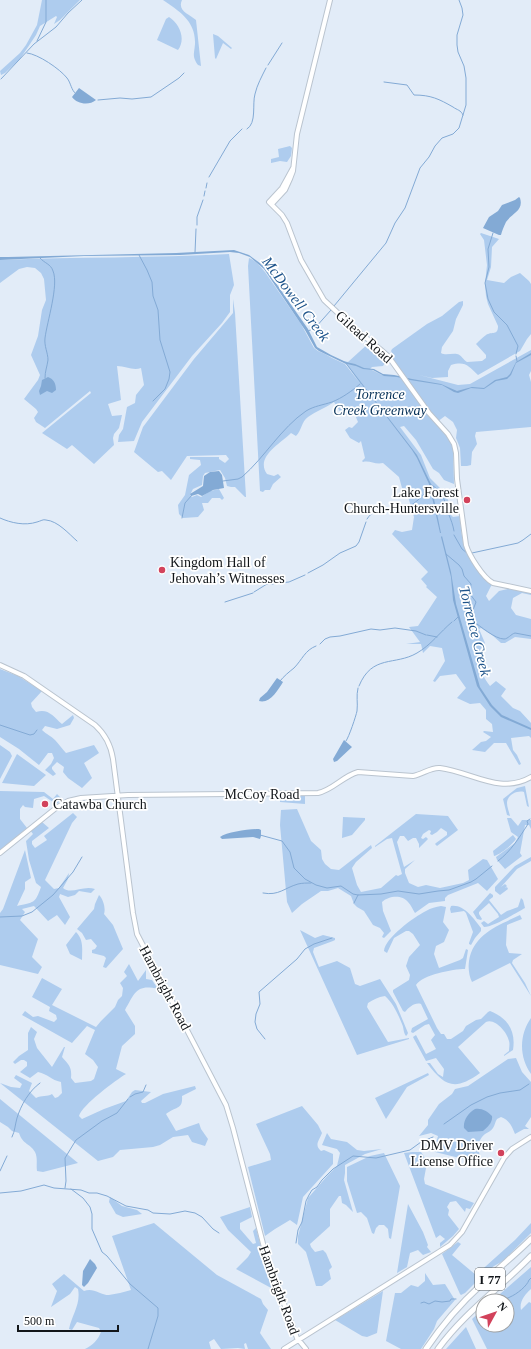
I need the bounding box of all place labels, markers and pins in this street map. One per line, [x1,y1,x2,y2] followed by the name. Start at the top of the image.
[344,485,459,516] place label: Lake Forest Church-Huntersville
[462,495,472,505] marker: Lake Forest Church-Huntersville
[170,555,285,586] place label: Kingdom Hall of Jehovah’s Witnesses
[157,565,167,575] marker: Kingdom Hall of Jehovah’s Witnesses
[53,797,147,812] place label: Catawba Church
[40,799,50,809] marker: Catawba Church
[410,1138,493,1169] place label: DMV Driver License Office
[496,1148,506,1158] marker: DMV Driver License Office

